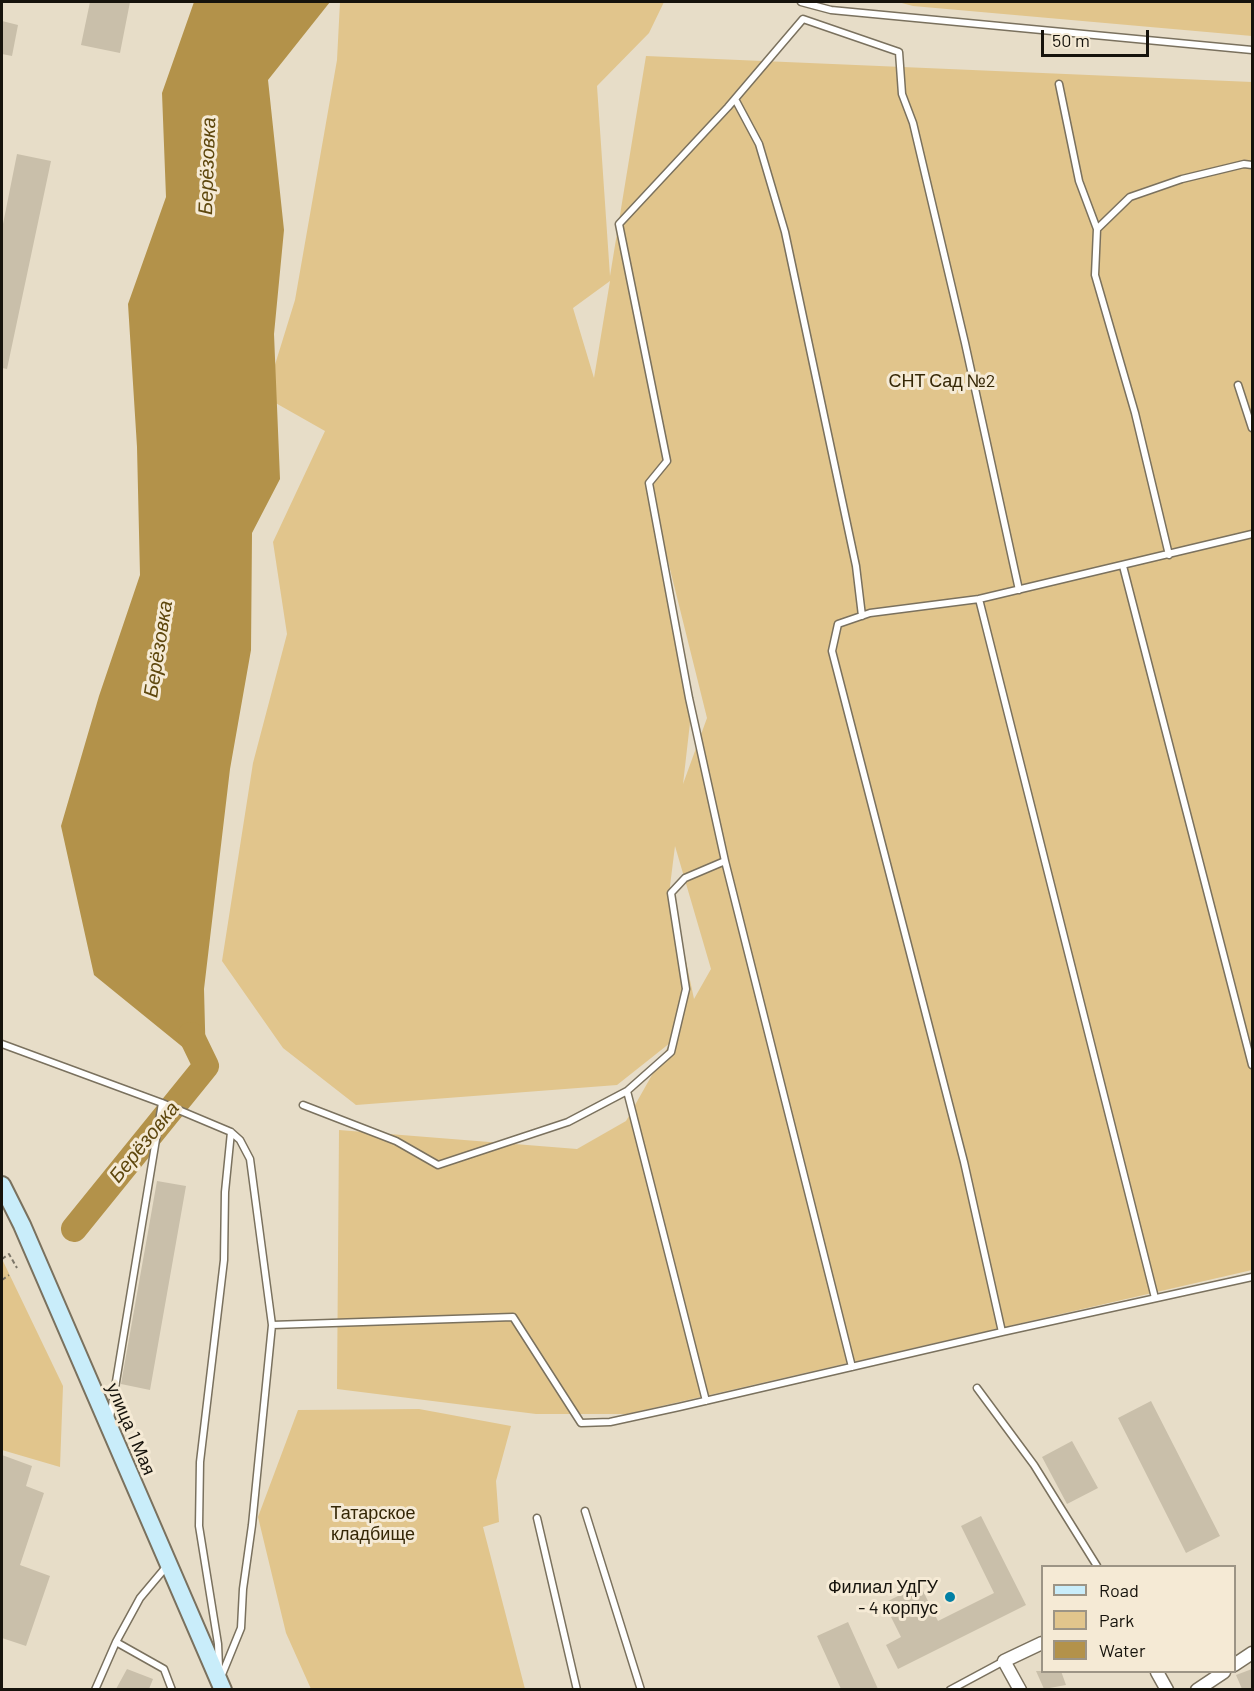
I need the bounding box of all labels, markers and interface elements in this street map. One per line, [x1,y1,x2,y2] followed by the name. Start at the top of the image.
[1044,18,1152,56] scale bar
[1052,29,1090,51] text: 50 m
[193,117,221,215] water label: Берёзовка
[889,370,995,392] park label: СНТ Сад №2
[139,599,177,699] water label: Берёзовка
[104,1097,184,1187] water label: Берёзовка
[102,1380,160,1478] street label: улица 1 Мая
[331,1502,415,1544] park label: Татарское кладбище
[1041,1565,1236,1673] legend
[828,1576,938,1618] place label: Филиал УдГУ - 4 корпус
[1099,1579,1139,1601] text: Road
[943,1590,957,1604] marker: Филиал УдГУ - 4 корпус
[1099,1609,1134,1631] text: Park
[1099,1639,1146,1661] text: Water

